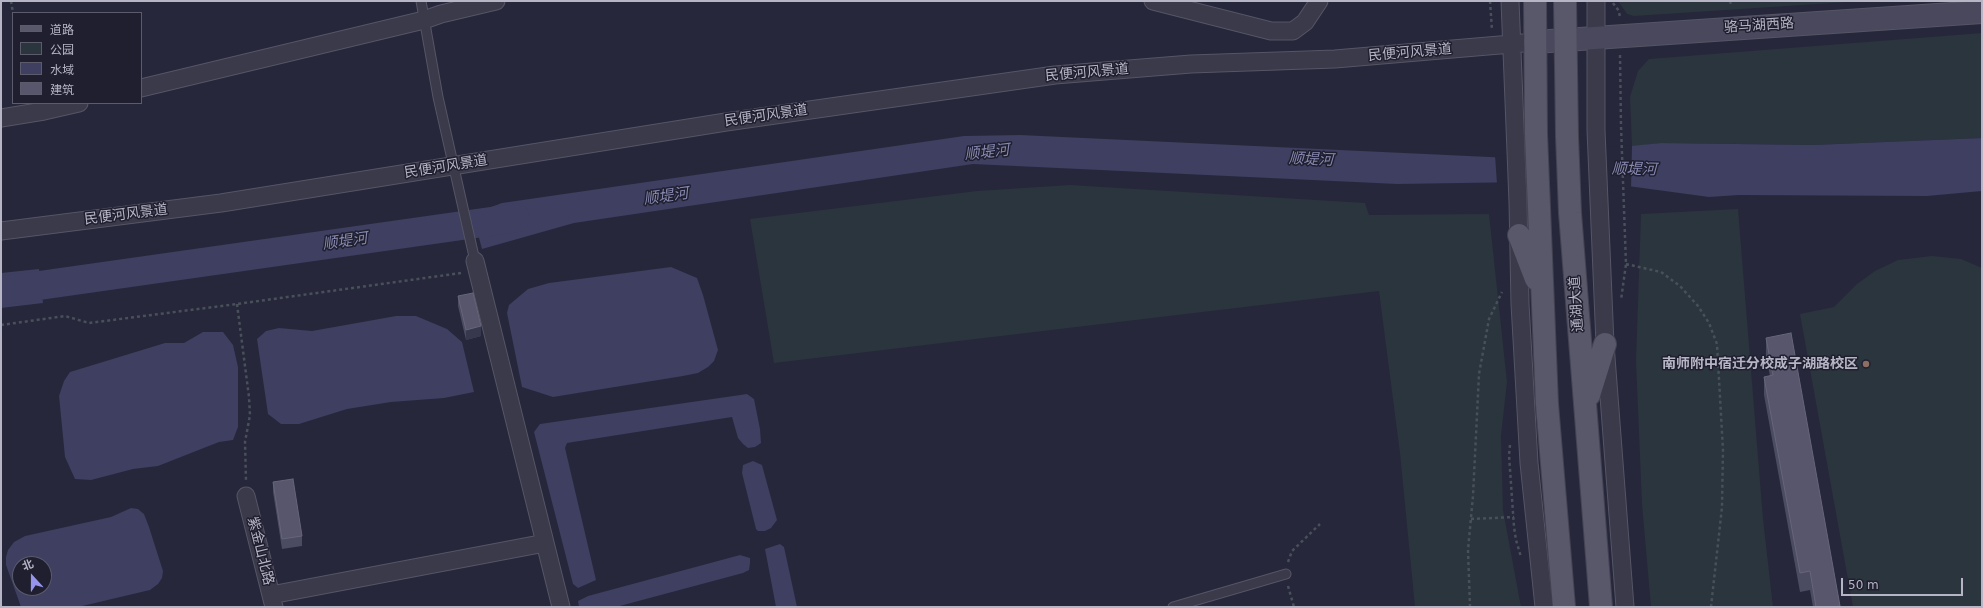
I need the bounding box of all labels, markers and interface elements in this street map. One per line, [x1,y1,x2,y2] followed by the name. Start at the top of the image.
[12,12,142,104] legend
[1723,15,1795,37] street label: 骆马湖西路
[50,23,74,37] text: 道路
[1367,41,1453,65] street label: 民便河风景道
[50,43,74,57] text: 公园
[1044,61,1130,85] street label: 民便河风景道
[50,63,74,77] text: 水域
[50,83,74,97] text: 建筑
[723,102,809,130] street label: 民便河风景道
[964,142,1010,164] water label: 顺堤河
[1288,150,1334,170] water label: 顺堤河
[403,152,489,182] street label: 民便河风景道
[1611,161,1657,179] water label: 顺堤河
[642,185,690,209] water label: 顺堤河
[83,202,169,228] street label: 民便河风景道
[321,230,369,254] water label: 顺堤河
[1567,275,1587,333] street label: 通湖大道
[1662,356,1858,372] place label: 南师附中宿迁分校成子湖路校区
[1861,359,1871,369] marker: 南师附中宿迁分校成子湖路校区
[243,515,277,587] street label: 紫金山北路
[12,556,52,596] north arrow
[20,557,35,573] text: 北
[1843,570,1965,596] scale bar
[1848,578,1879,592] text: 50 m

